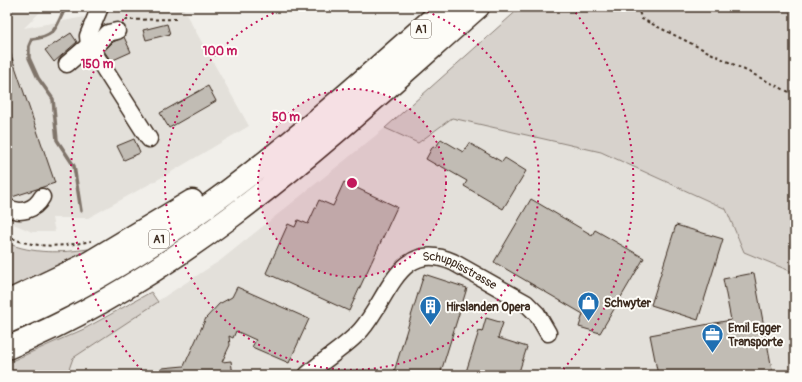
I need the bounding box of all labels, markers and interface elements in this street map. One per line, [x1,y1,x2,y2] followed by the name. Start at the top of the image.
[411,20,431,38] road number: A1
[203,44,238,59] text: 100 m
[81,57,114,72] text: 150 m
[272,110,300,125] text: 50 m
[345,176,359,190] centre of rings
[149,230,169,248] road number: A1
[422,249,500,293] street label: Schuppisstrasse
[575,290,601,323] shop icon: Schwyter
[418,294,444,327] building icon: Hirslanden Opera
[604,296,652,311] place label: Schwyter
[446,300,531,315] place label: Hirslanden Opera
[727,321,784,350] place label: Emil Egger Transporte
[699,322,725,355] office icon: Emil Egger Transporte

